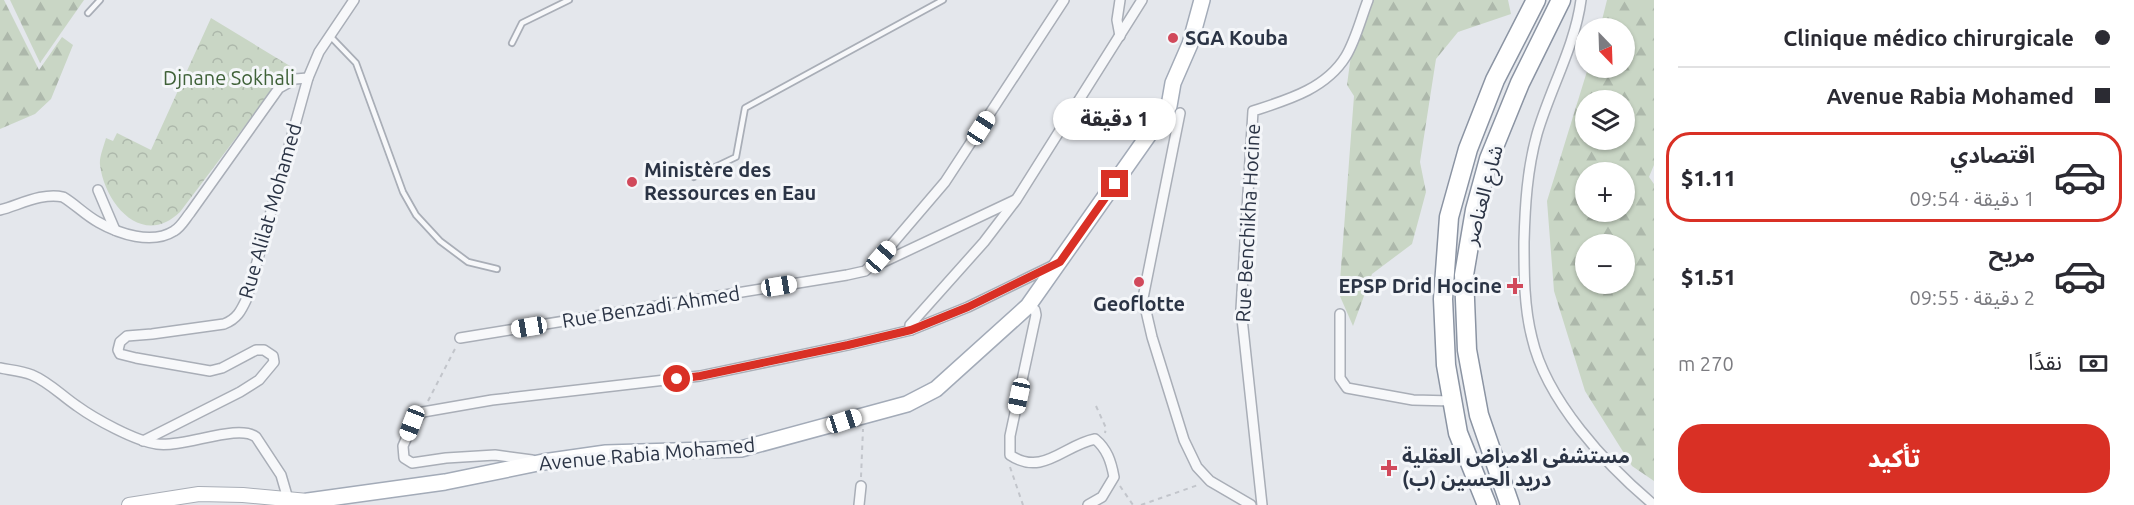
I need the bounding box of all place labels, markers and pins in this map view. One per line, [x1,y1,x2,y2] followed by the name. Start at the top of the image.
[1185,26,1288,49] place label: SGA Kouba
[1166,31,1180,45] marker: SGA Kouba
[644,158,816,204] place label: Ministère des Ressources en Eau
[625,175,639,189] marker: Ministère des Ressources en Eau
[1338,274,1502,297] place label: EPSP Drid Hocine
[1132,275,1146,289] marker: Geoflotte
[1506,277,1524,295] marker: EPSP Drid Hocine
[1093,292,1185,315] place label: Geoflotte
[1402,444,1630,491] place label: مستشفى الامراض العقلية دريد الحسين (ب)
[1380,459,1398,477] marker: مستشفى الامراض العقلية دريد الحسين (ب)

